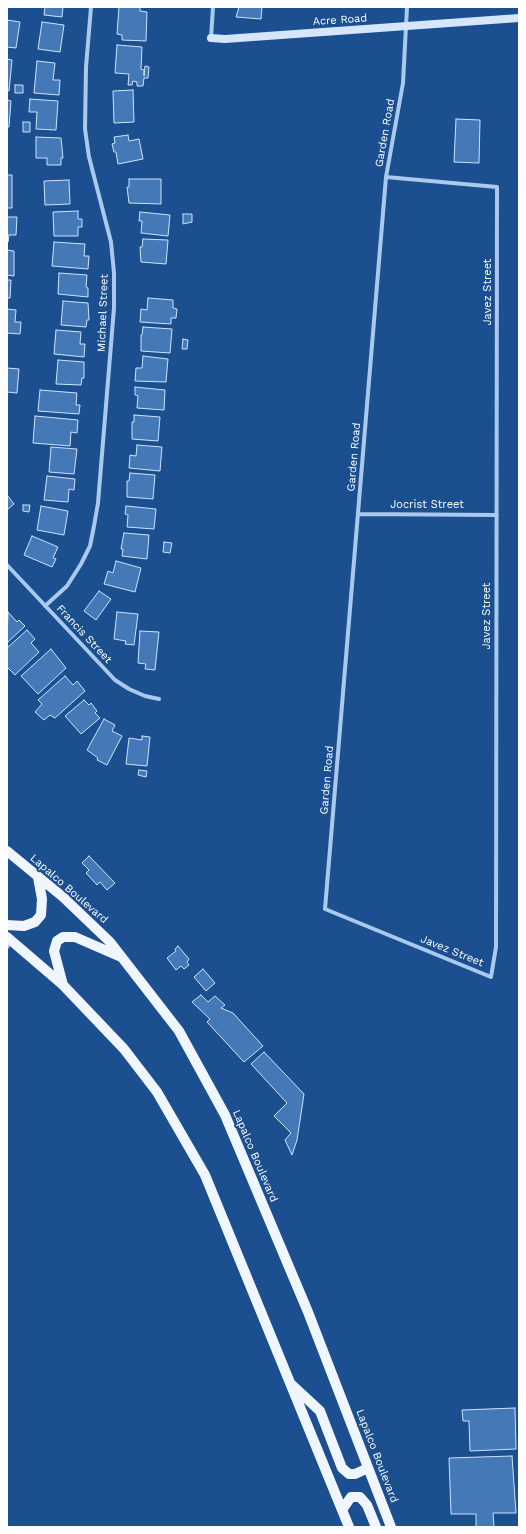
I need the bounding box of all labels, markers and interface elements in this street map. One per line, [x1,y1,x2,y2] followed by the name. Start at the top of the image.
[312,12,368,28] street label: Acre Road
[372,98,398,168] street label: Garden Road
[481,259,495,325] street label: Javez Street
[95,274,111,352] street label: Michael Street
[344,422,364,492] street label: Garden Road
[390,498,464,512] street label: Jocrist Street
[480,583,494,649] street label: Javez Street
[53,602,115,666] street label: Francis Street
[317,745,337,815] street label: Garden Road
[27,852,111,926] street label: Lapalco Boulevard
[419,932,485,970] street label: Javez Street
[230,1108,280,1204] street label: Lapalco Boulevard
[353,1407,401,1505] street label: Lapalco Boulevard

